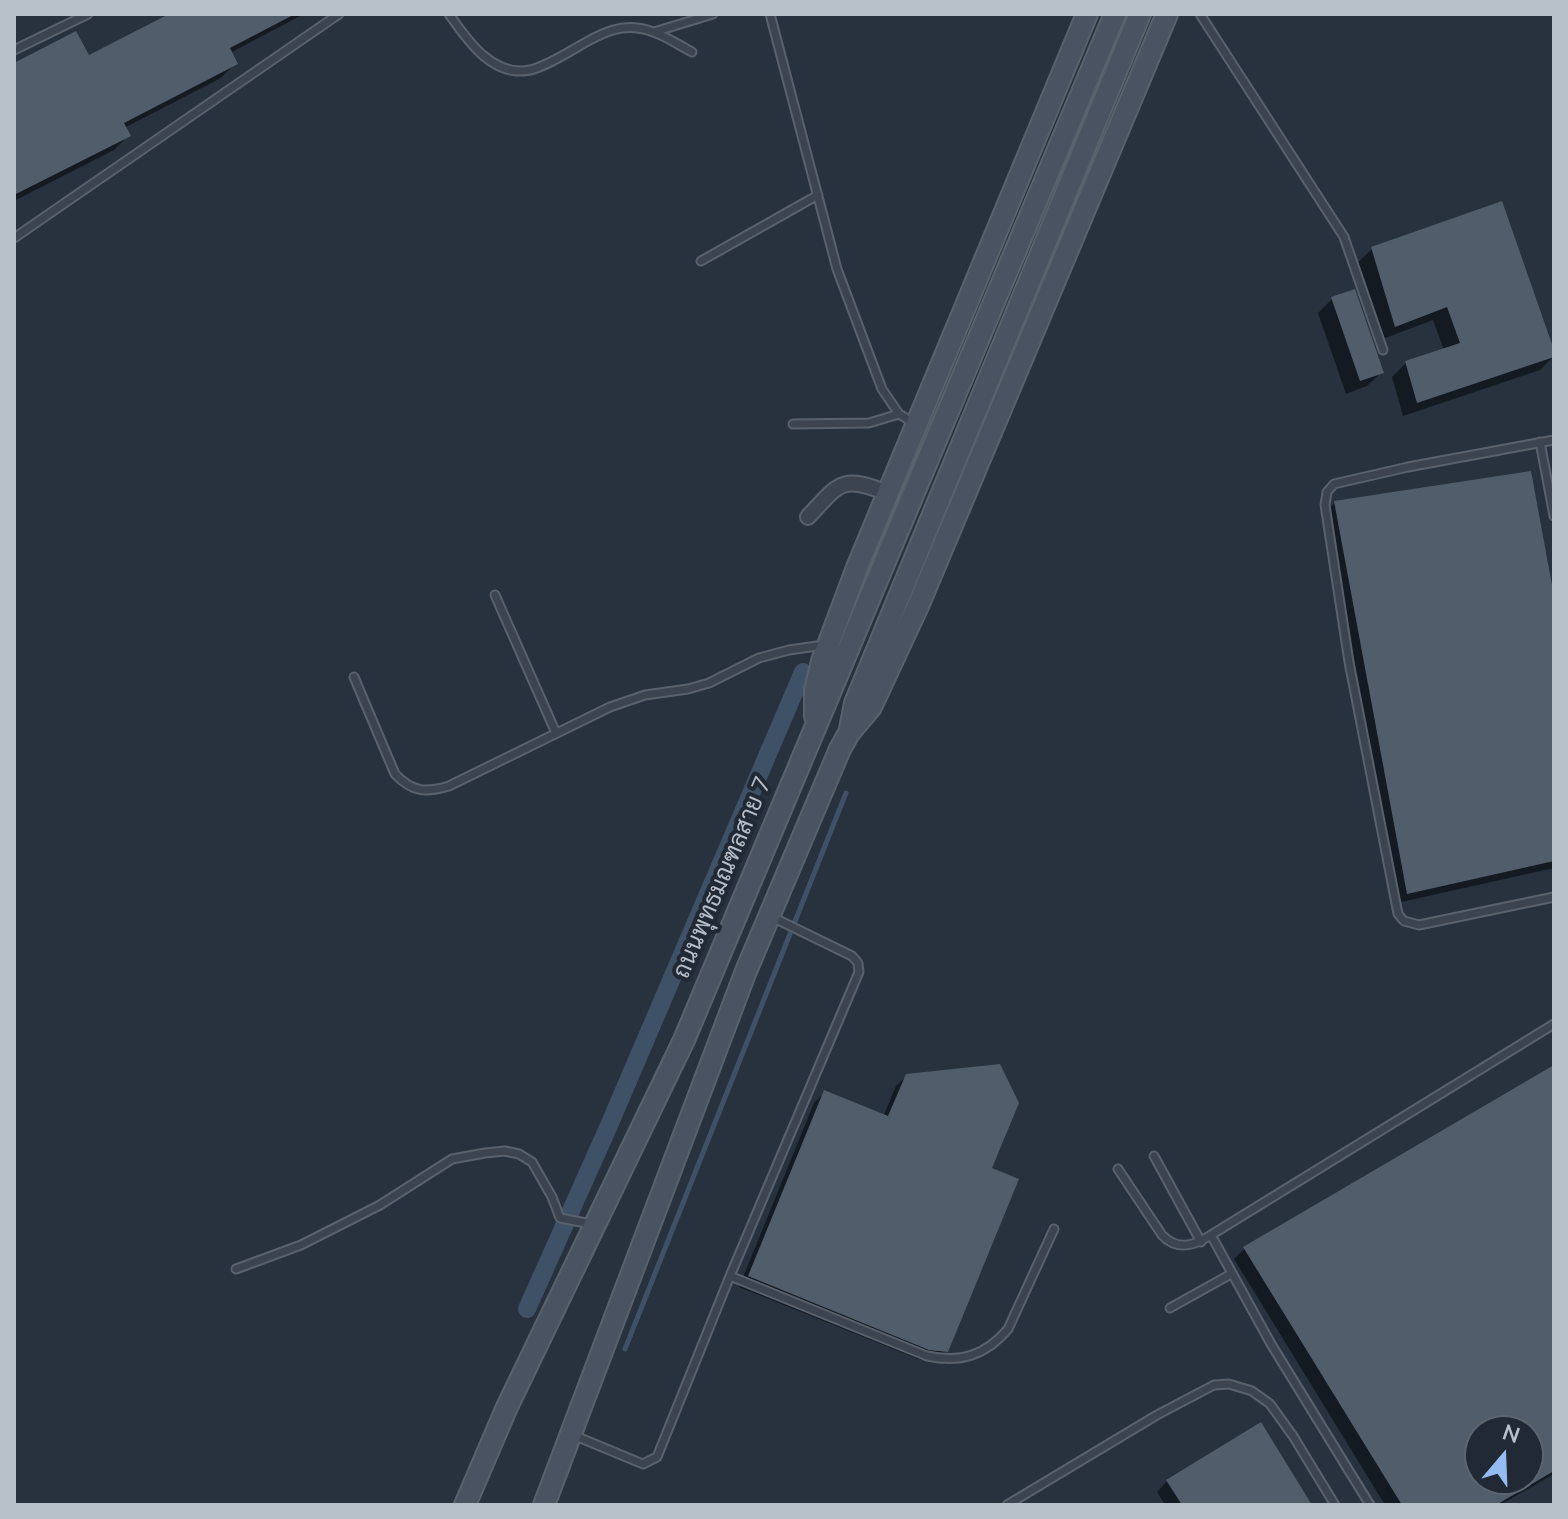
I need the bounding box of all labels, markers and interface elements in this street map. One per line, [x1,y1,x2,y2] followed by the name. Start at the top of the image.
[669,773,779,983] street label: ถนนพุทธมณฑลสาย 7
[1464,1415,1544,1495] north arrow
[1498,1417,1524,1451] text: N

